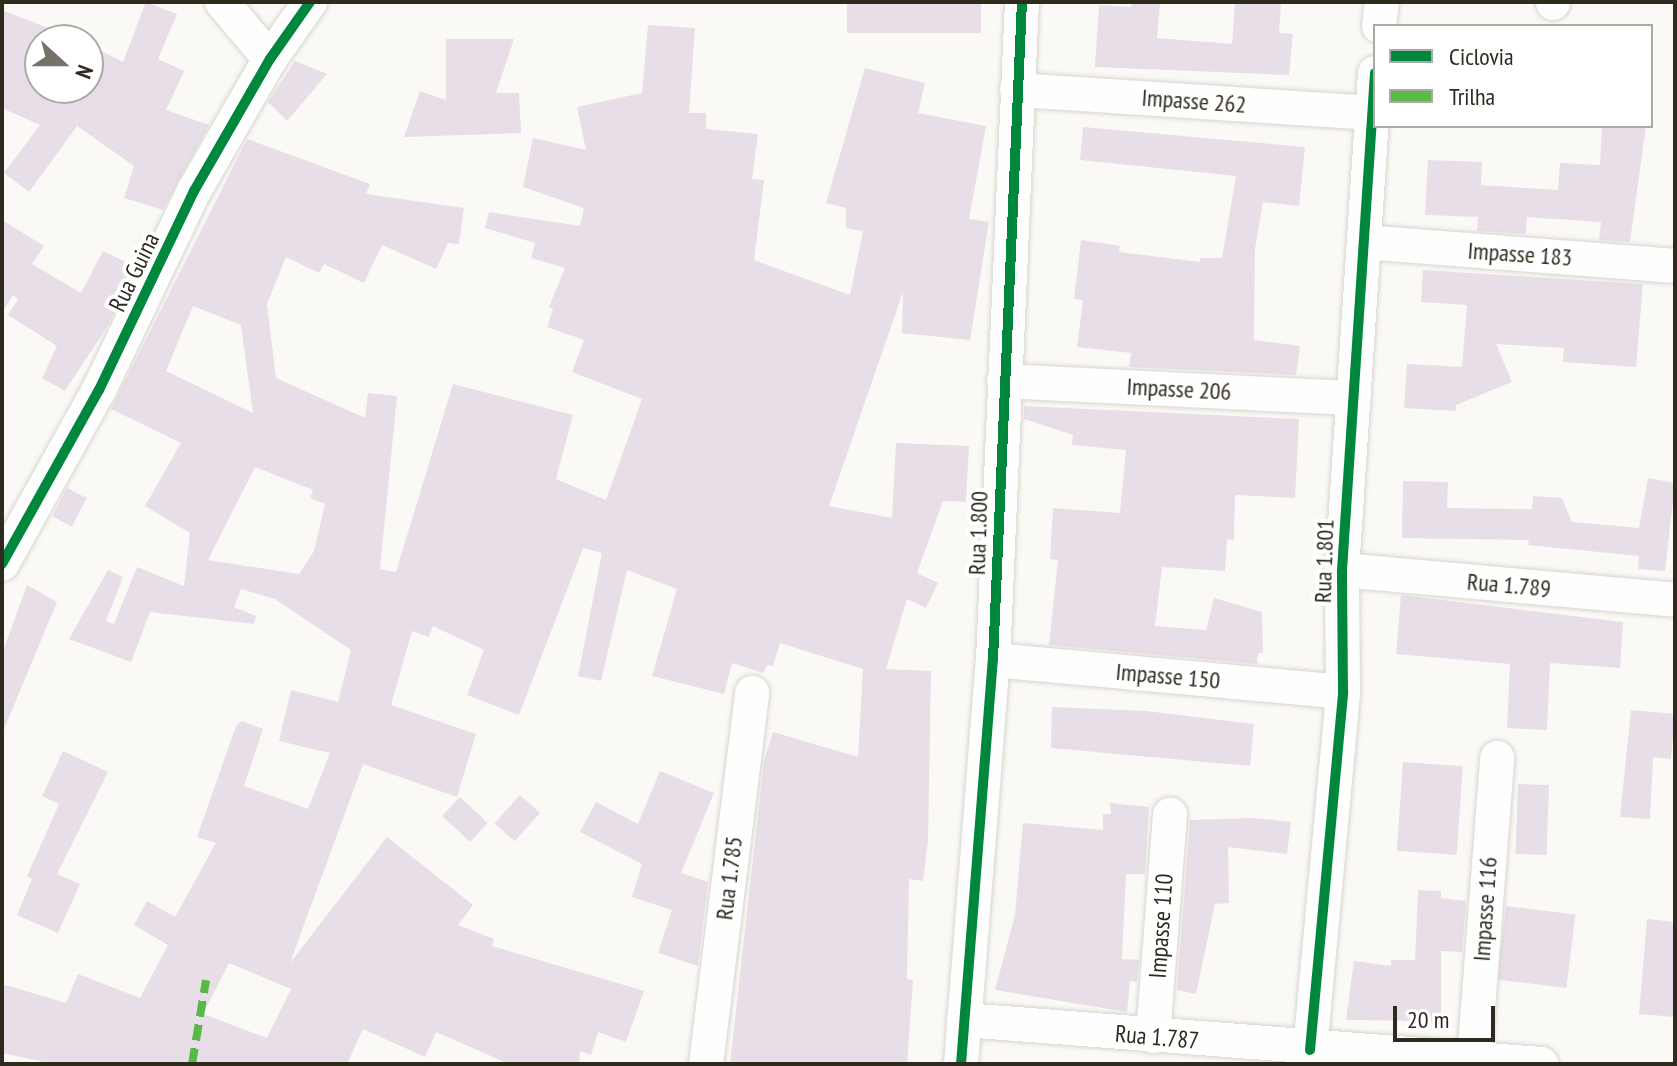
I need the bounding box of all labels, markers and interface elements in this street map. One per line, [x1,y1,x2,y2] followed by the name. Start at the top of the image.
[24,24,104,104] north arrow
[1373,24,1653,128] legend
[1449,41,1514,72] text: Ciclovia
[69,61,100,82] text: N
[1449,81,1495,112] text: Trilha
[1141,83,1247,119] street label: Impasse 262
[103,228,165,316] street label: Rua Guina
[1467,236,1573,272] street label: Impasse 183
[1126,372,1232,406] street label: Impasse 206
[962,490,994,576] street label: Rua 1.800
[1308,518,1340,604] street label: Rua 1.801
[1466,567,1552,603] street label: Rua 1.789
[1115,657,1221,695] street label: Impasse 150
[710,835,748,921] street label: Rua 1.785
[1467,856,1503,962] street label: Impasse 116
[1143,873,1179,979] street label: Impasse 110
[1397,990,1499,1040] scale bar
[1407,1004,1449,1035] text: 20 m
[1114,1019,1200,1055] street label: Rua 1.787

